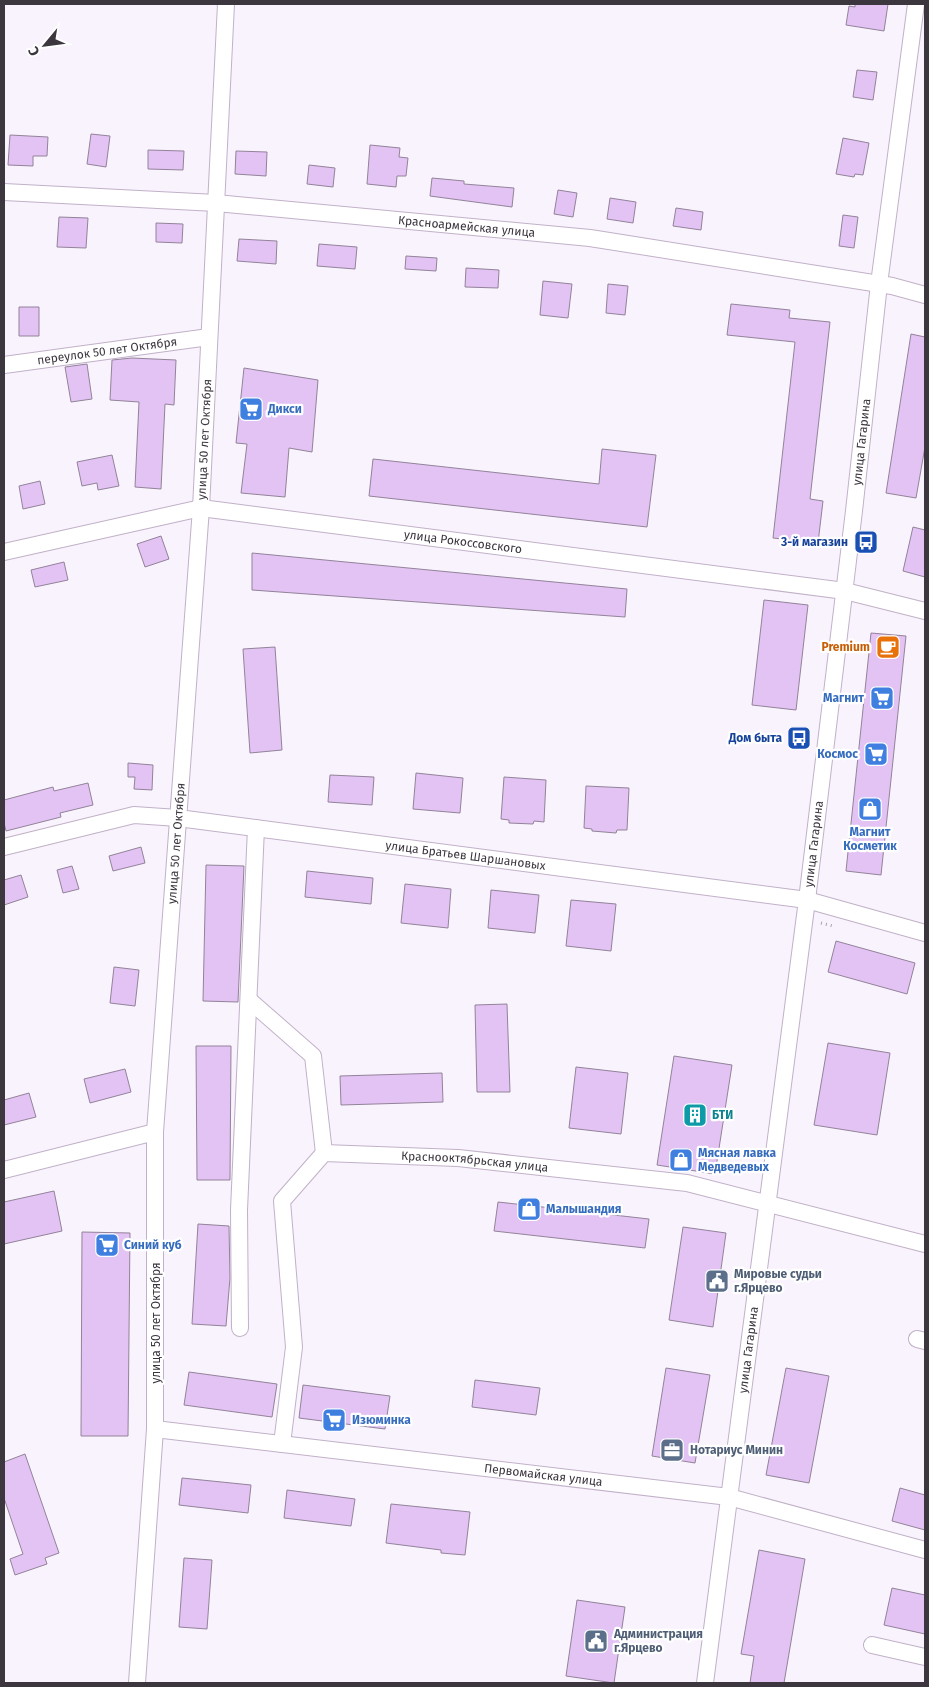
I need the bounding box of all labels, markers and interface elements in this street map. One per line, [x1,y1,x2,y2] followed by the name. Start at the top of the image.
[20,20,70,70] north arrow
[25,43,43,59] text: С
[398,213,536,240] street label: Красноармейская улица
[36,334,178,367] street label: переулок 50 лет Октября
[194,378,214,500] street label: улица 50 лет Октября
[238,396,264,422] supermarket icon: Дикси
[850,398,873,486] street label: улица Гагарина
[267,402,302,416] place label: Дикси
[403,527,523,556] street label: улица Рокоссовского
[853,529,879,555] bus stop icon: 3-й магазин
[780,535,848,549] place label: 3-й магазин
[875,634,901,660] cafe icon: Premium
[821,640,870,654] place label: Premium
[869,685,895,711] supermarket icon: Магнит
[823,691,864,705] place label: Магнит
[786,725,812,751] bus stop icon: Дом быта
[728,731,782,745] place label: Дом быта
[863,741,889,767] supermarket icon: Космос
[817,747,858,761] place label: Космос
[165,782,188,904] street label: улица 50 лет Октября
[857,796,883,822] shop icon: Магнит Косметик
[802,800,826,888] street label: улица Гагарина
[843,825,897,853] place label: Магнит Косметик
[385,838,547,873] street label: улица Братьев Шаршановых
[682,1102,708,1128] building icon: БТИ
[712,1108,733,1122] place label: БТИ
[698,1146,776,1174] place label: Мясная лавка Медведевых
[668,1147,694,1173] shop icon: Мясная лавка Медведевых
[401,1149,549,1175] street label: Краснооктябрьская улица
[516,1196,542,1222] shop icon: Малышандия
[546,1202,621,1216] place label: Малышандия
[94,1232,120,1258] supermarket icon: Синий куб
[124,1238,182,1252] place label: Синий куб
[149,1262,163,1384] street label: улица 50 лет Октября
[734,1267,822,1295] place label: Мировые судьи г.Ярцево
[704,1268,730,1294] public building icon: Мировые судьи г.Ярцево
[736,1306,761,1394] street label: улица Гагарина
[321,1407,347,1433] supermarket icon: Изюминка
[352,1413,411,1427] place label: Изюминка
[659,1437,685,1463] office icon: Нотариус Минин
[690,1443,783,1457] place label: Нотариус Минин
[483,1461,603,1489] street label: Первомайская улица
[613,1627,703,1655] place label: Администрация г.Ярцево
[583,1628,609,1654] public building icon: Администрация г.Ярцево

